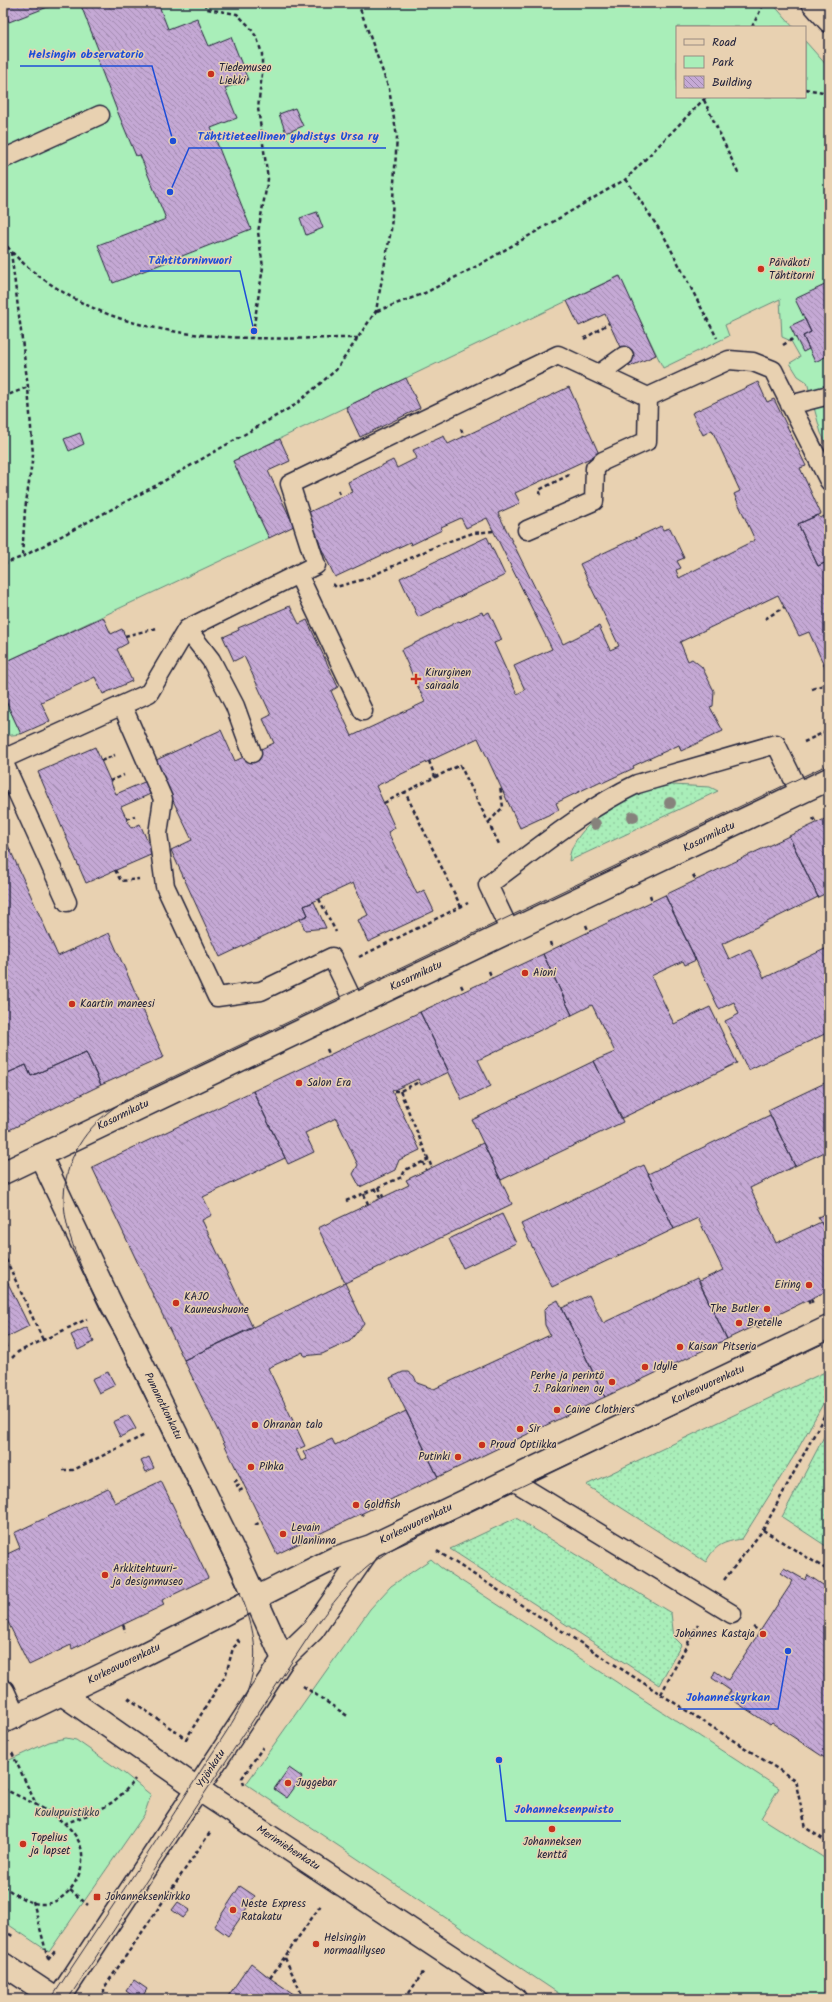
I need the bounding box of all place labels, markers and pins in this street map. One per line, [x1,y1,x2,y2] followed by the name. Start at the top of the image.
[20,42,152,66] callout: Helsingin observatorio
[219,59,272,90] place label: Tiedemuseo Liekki
[206,69,216,79] marker: Tiedemuseo Liekki
[189,124,386,148] callout: Tähtitieteellinen yhdistys Ursa ry
[140,247,240,271] callout: Tähtitorninvuori
[769,254,815,285] place label: Päiväkoti Tähtitorni
[756,264,766,274] marker: Päiväkoti Tähtitorni
[425,664,471,695] place label: Kirurginen sairaala
[410,673,422,685] marker: Kirurginen sairaala
[533,964,556,982] place label: Aioni
[520,968,530,978] marker: Aioni
[80,995,155,1013] place label: Kaartin maneesi
[67,999,77,1009] marker: Kaartin maneesi
[307,1074,351,1092] place label: Salon Era
[294,1078,304,1088] marker: Salon Era
[775,1276,801,1294] place label: Eiring
[804,1280,814,1290] marker: Eiring
[184,1288,249,1319] place label: KAJO Kauneushuone
[171,1298,181,1308] marker: KAJO Kauneushuone
[710,1300,760,1318] place label: The Butler
[762,1304,772,1314] marker: The Butler
[747,1314,782,1332] place label: Bretelle
[734,1318,744,1328] marker: Bretelle
[688,1338,756,1356] place label: Kaisan Pitseria
[675,1342,685,1352] marker: Kaisan Pitseria
[653,1358,677,1376] place label: Idylle
[640,1362,650,1372] marker: Idylle
[530,1367,605,1398] place label: Perhe ja perintö J. Pakarinen oy
[607,1377,617,1387] marker: Perhe ja perintö J. Pakarinen oy
[565,1401,635,1419] place label: Caine Clothiers
[552,1405,562,1415] marker: Caine Clothiers
[263,1416,323,1434] place label: Ohranan talo
[250,1420,260,1430] marker: Ohranan talo
[528,1420,541,1438] place label: Sir
[515,1424,525,1434] marker: Sir
[490,1436,557,1454] place label: Proud Optiikka
[477,1440,487,1450] marker: Proud Optiikka
[418,1448,450,1466] place label: Putinki
[453,1452,463,1462] marker: Putinki
[259,1458,284,1476] place label: Pihka
[246,1462,256,1472] marker: Pihka
[364,1496,400,1514] place label: Goldfish
[351,1500,361,1510] marker: Goldfish
[291,1519,336,1550] place label: Levain Ullanlinna
[278,1529,288,1539] marker: Levain Ullanlinna
[110,1560,183,1591] place label: Arkkitehtuuri- ja designmuseo
[100,1570,110,1580] marker: Arkkitehtuuri- ja designmuseo
[674,1625,755,1643] place label: Johannes Kastaja
[758,1629,768,1639] marker: Johannes Kastaja
[678,1685,778,1709] callout: Johanneskyrkan
[296,1774,338,1792] place label: Juggebar
[283,1778,293,1788] marker: Juggebar
[506,1797,621,1821] callout: Johanneksenpuisto
[547,1824,557,1834] marker: Johanneksen kenttä
[28,1829,71,1860] place label: Topelius ja lapset
[523,1833,581,1864] place label: Johanneksen kenttä
[18,1839,28,1849] marker: Topelius ja lapset
[105,1888,190,1906] place label: Johanneksenkirkko
[92,1892,102,1902] marker: Johanneksenkirkko
[241,1895,306,1926] place label: Neste Express Ratakatu
[228,1905,238,1915] marker: Neste Express Ratakatu
[324,1929,385,1960] place label: Helsingin normaalilyseo
[311,1939,321,1949] marker: Helsingin normaalilyseo

